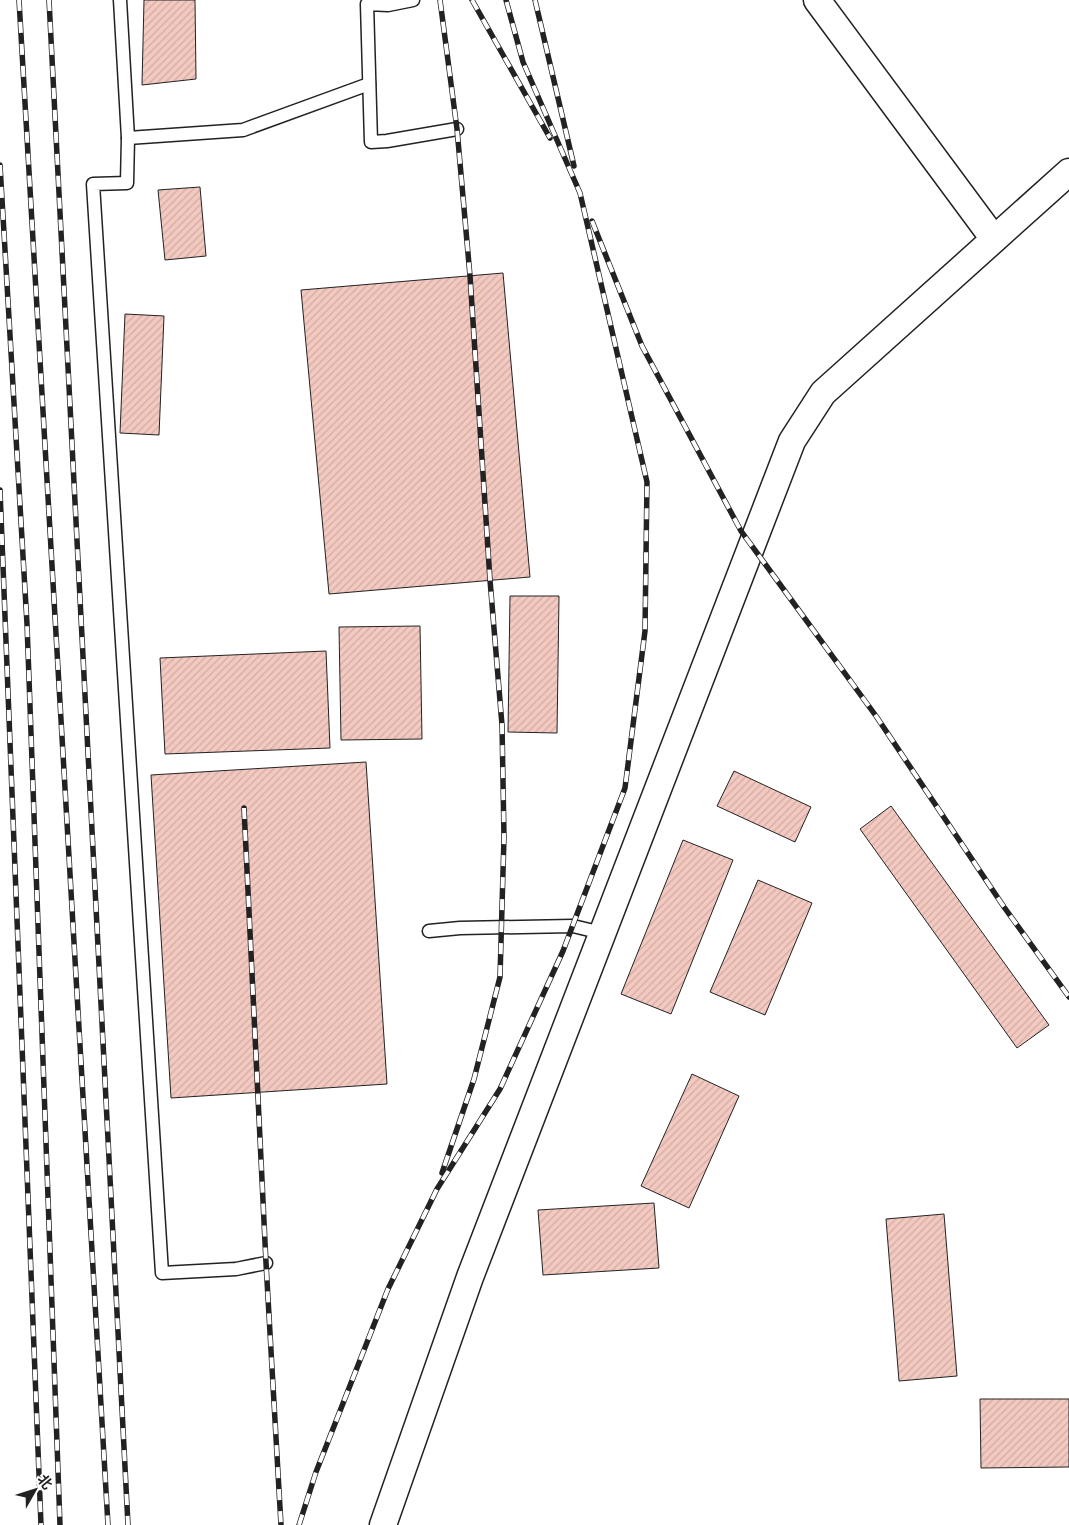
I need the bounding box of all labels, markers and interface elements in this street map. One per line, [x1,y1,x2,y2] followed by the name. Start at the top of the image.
[10,1465,60,1515] north arrow
[34,1471,57,1493] text: 北

